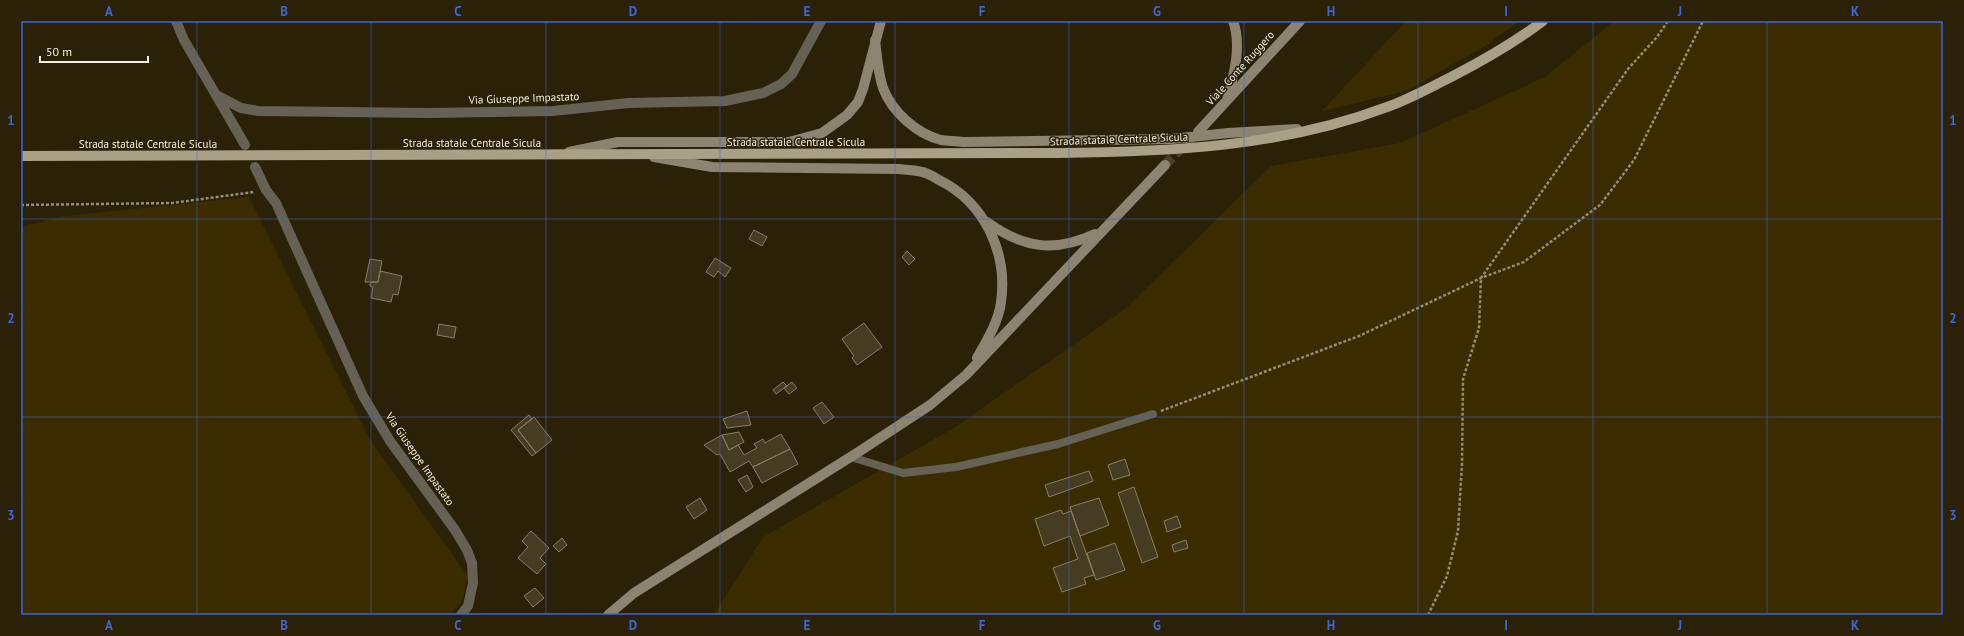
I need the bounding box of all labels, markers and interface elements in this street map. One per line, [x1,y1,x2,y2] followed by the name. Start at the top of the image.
[105,3,113,20] text: A
[280,3,288,20] text: B
[454,3,462,20] text: C
[629,3,637,20] text: D
[804,3,811,20] text: E
[979,3,986,20] text: F
[1153,3,1161,20] text: G
[1327,3,1335,20] text: H
[1504,3,1508,20] text: I
[1677,3,1682,20] text: J
[1851,3,1859,20] text: K
[1202,28,1277,109] street label: Viale Conte Ruggero
[40,38,148,64] scale bar
[46,44,72,59] text: 50 m
[467,89,580,107] street label: Via Giuseppe Impastato
[7,112,15,129] text: 1
[1949,112,1957,129] text: 1
[1050,130,1188,148] street label: Strada statale Centrale Sicula
[727,135,865,149] street label: Strada statale Centrale Sicula
[403,136,541,150] street label: Strada statale Centrale Sicula
[79,137,217,151] street label: Strada statale Centrale Sicula
[7,310,15,327] text: 2
[1949,310,1957,327] text: 2
[382,409,458,508] street label: Via Giuseppe Impastato
[7,507,15,524] text: 3
[1949,507,1957,524] text: 3
[105,617,113,634] text: A
[280,617,288,634] text: B
[454,617,462,634] text: C
[629,617,637,634] text: D
[804,617,811,634] text: E
[979,617,986,634] text: F
[1153,617,1161,634] text: G
[1327,617,1335,634] text: H
[1504,617,1508,634] text: I
[1677,617,1682,634] text: J
[1851,617,1859,634] text: K

